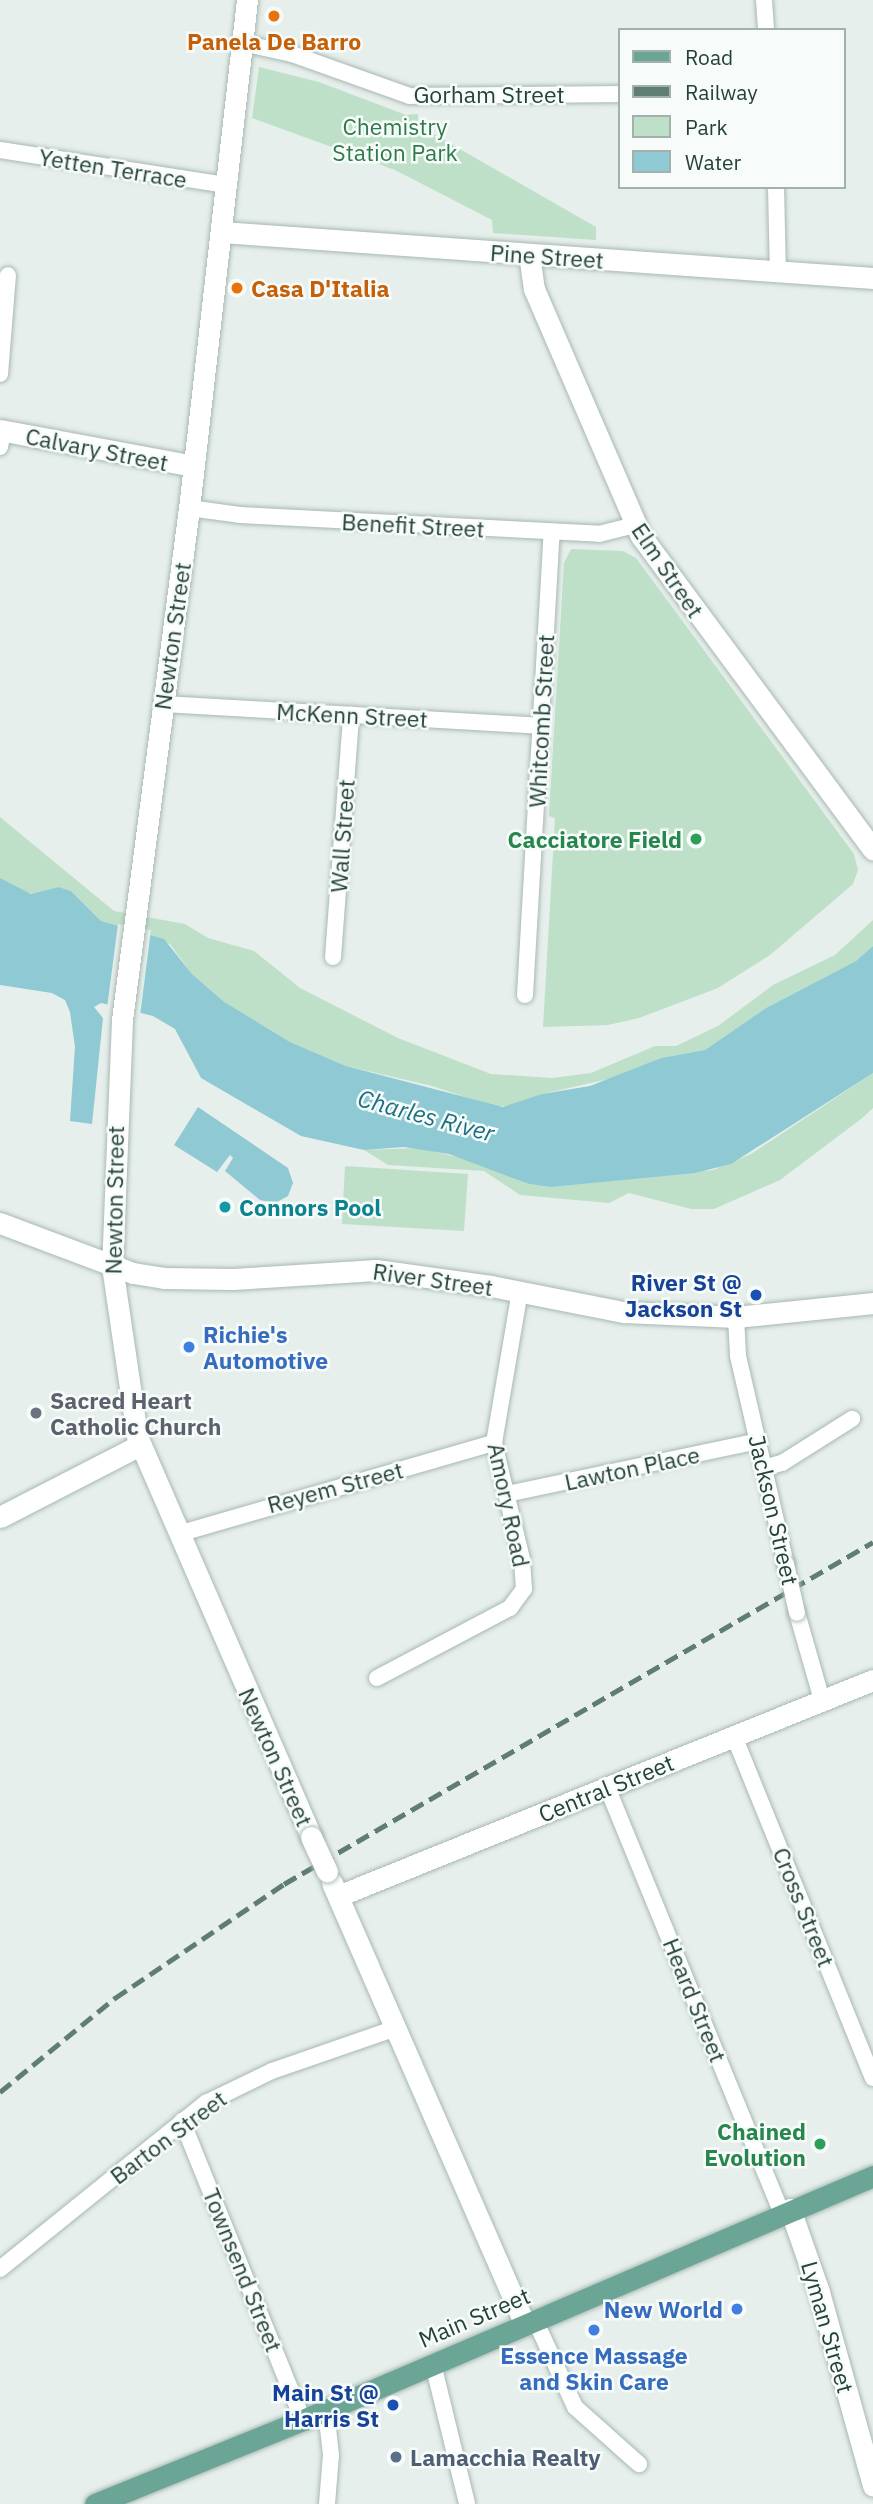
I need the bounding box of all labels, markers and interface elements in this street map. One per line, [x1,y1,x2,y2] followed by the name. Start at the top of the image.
[266,8,282,24] marker: Panela De Barro
[187,27,361,55] place label: Panela De Barro
[618,28,845,189] legend
[685,43,733,71] text: Road
[685,78,758,106] text: Railway
[413,80,565,108] street label: Gorham Street
[332,112,458,166] park label: Chemistry Station Park
[685,113,728,141] text: Park
[37,143,189,193] street label: Yetten Terrace
[685,148,741,176] text: Water
[489,238,605,274] street label: Pine Street
[251,274,390,302] place label: Casa D'Italia
[229,280,245,296] marker: Casa D'Italia
[23,422,171,476] street label: Calvary Street
[341,507,485,543] street label: Benefit Street
[626,517,710,623] street label: Elm Street
[148,560,196,712] street label: Newton Street
[523,634,559,808] street label: Whitcomb Street
[276,697,428,733] street label: McKenn Street
[324,778,360,894] street label: Wall Street
[508,825,682,853] place label: Cacciatore Field
[688,831,704,847] marker: Cacciatore Field
[355,1084,497,1148] water label: Charles River
[99,1125,129,1275] street label: Newton Street
[239,1193,381,1221] place label: Connors Pool
[217,1199,233,1215] marker: Connors Pool
[371,1257,495,1301] street label: River Street
[624,1268,742,1322] place label: River St @ Jackson St
[748,1287,764,1303] marker: River St @ Jackson St
[203,1320,328,1374] place label: Richie's Automotive
[181,1339,197,1355] marker: Richie's Automotive
[50,1386,221,1440] place label: Sacred Heart Catholic Church
[28,1405,44,1421] marker: Sacred Heart Catholic Church
[743,1432,805,1588] street label: Jackson Street
[482,1440,536,1570] street label: Amory Road
[562,1440,702,1496] street label: Lawton Place
[264,1456,406,1518] street label: Reyem Street
[233,1683,319,1831] street label: Newton Street
[534,1748,678,1828] street label: Central Street
[768,1843,840,1971] street label: Cross Street
[658,1934,732,2066] street label: Heard Street
[104,2084,232,2190] street label: Barton Street
[704,2117,806,2171] place label: Chained Evolution
[812,2136,828,2152] marker: Chained Evolution
[198,2184,288,2356] street label: Townsend Street
[796,2258,860,2396] street label: Lyman Street
[414,2281,534,2353] street label: Main Street
[604,2295,723,2323] place label: New World
[729,2301,745,2317] marker: New World
[586,2322,602,2338] marker: Essence Massage and Skin Care
[500,2341,688,2395] place label: Essence Massage and Skin Care
[272,2378,379,2432] place label: Main St @ Harris St
[385,2397,401,2413] marker: Main St @ Harris St
[410,2443,601,2471] place label: Lamacchia Realty
[388,2449,404,2465] marker: Lamacchia Realty

